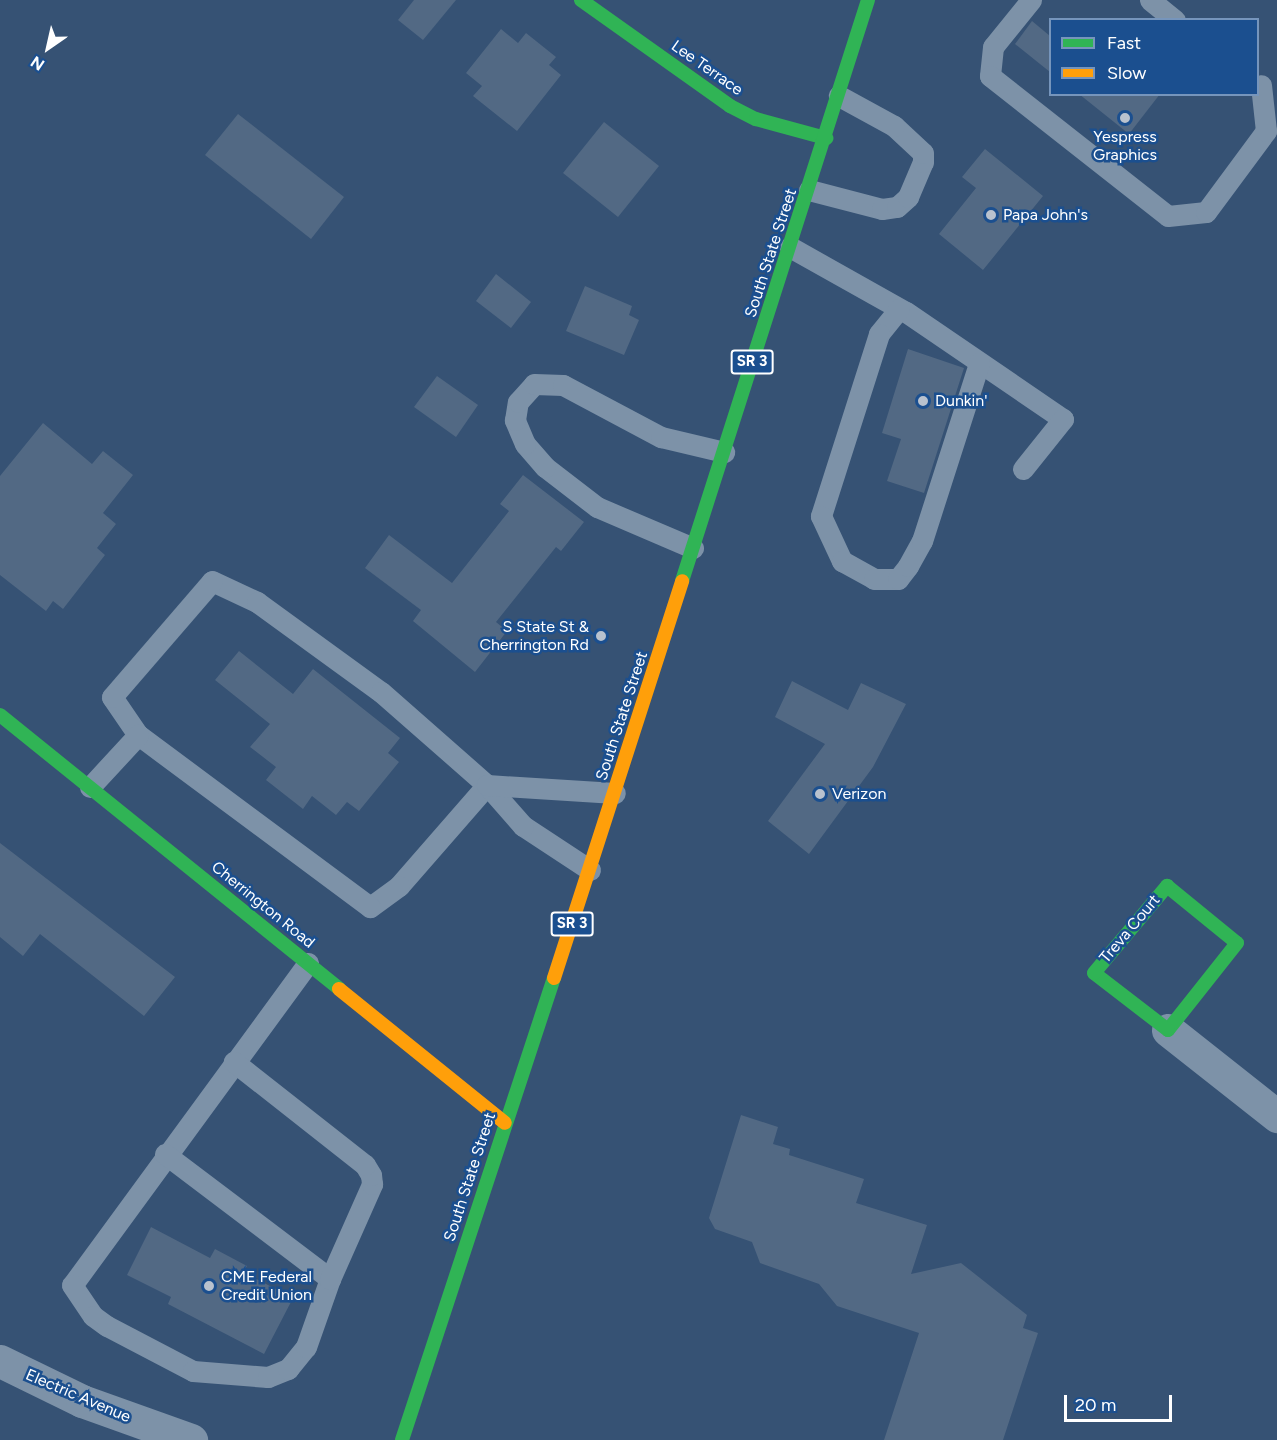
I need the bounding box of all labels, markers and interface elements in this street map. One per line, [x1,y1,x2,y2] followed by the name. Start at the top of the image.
[18,18,78,78] north arrow
[1049,18,1259,96] legend
[1107,32,1141,54] text: Fast
[668,36,746,100] street label: Lee Terrace
[27,52,48,75] text: N
[1107,62,1146,84] text: Slow
[1118,111,1132,125] marker: Yespress Graphics
[1093,127,1157,165] place label: Yespress Graphics
[741,186,801,320] street label: South State Street
[1003,205,1088,225] place label: Papa John's
[984,208,998,222] marker: Papa John's
[730,350,774,374] road number: SR 3
[935,391,987,411] place label: Dunkin'
[916,394,930,408] marker: Dunkin'
[479,617,589,655] place label: S State St & Cherrington Rd
[594,629,608,643] marker: S State St & Cherrington Rd
[592,649,652,783] street label: South State Street
[832,784,886,804] place label: Verizon
[813,787,827,801] marker: Verizon
[208,858,318,952] street label: Cherrington Road
[1096,891,1164,967] street label: Treva Court
[550,912,594,936] road number: SR 3
[440,1110,500,1244] street label: South State Street
[221,1267,312,1305] place label: CME Federal Credit Union
[202,1279,216,1293] marker: CME Federal Credit Union
[23,1365,133,1427] street label: Electric Avenue
[1067,1383,1175,1421] scale bar
[1075,1394,1116,1416] text: 20 m

